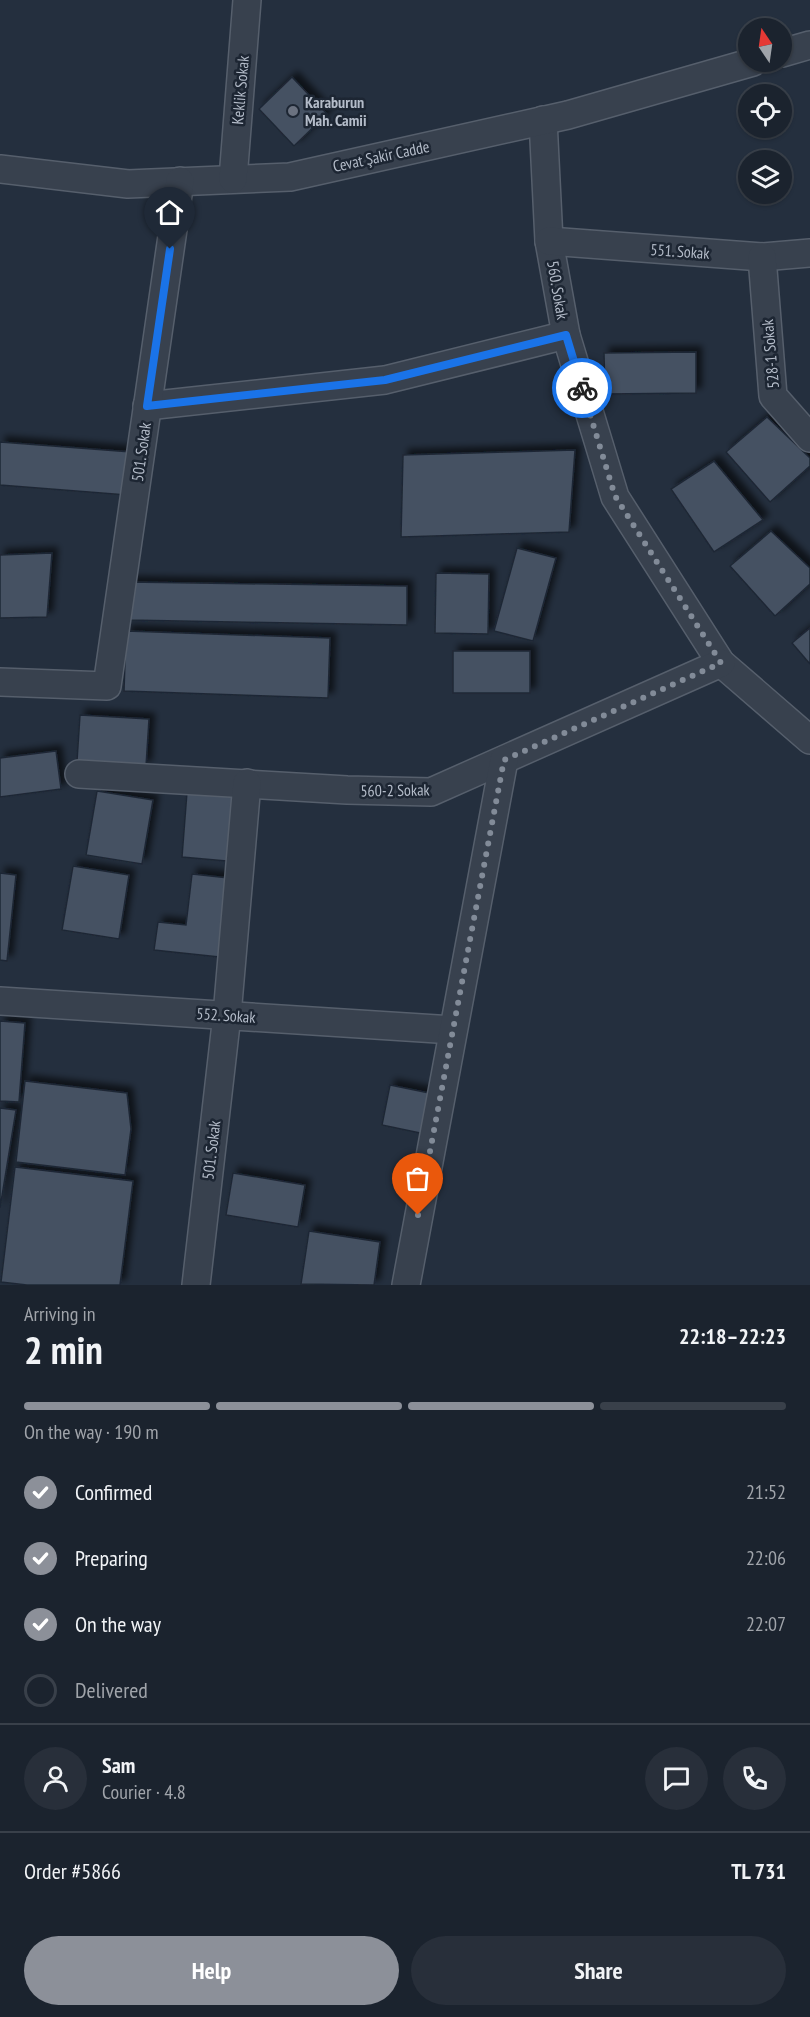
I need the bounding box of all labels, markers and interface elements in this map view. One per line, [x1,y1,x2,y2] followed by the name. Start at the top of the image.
[738,18,792,72] north arrow
[738,18,792,204] map controls
[227,54,253,125] street label: Keklik Sokak
[738,84,792,138] button: locate
[305,92,367,130] place label: Karaburun Mah. Camii
[286,104,300,118] marker: Karaburun Mah. Camii
[331,136,431,176] street label: Cevat Şakir Cadde
[738,150,792,204] button: layers
[144,187,195,249] pin
[153,196,186,229] icon: home
[650,239,711,263] street label: 551. Sokak
[543,259,573,322] street label: 560. Sokak
[757,318,783,389] street label: 528-1 Sokak
[552,358,612,418] courier
[566,372,599,405] icon: bike
[127,420,155,483] street label: 501. Sokak
[360,779,431,801] street label: 560-2 Sokak
[196,1003,257,1027] street label: 552. Sokak
[197,1119,225,1181] street label: 501. Sokak
[392,1153,443,1215] pin
[401,1162,434,1195] icon: bag
[24,1301,96,1327] text: Arriving in
[679,1322,786,1350] text: 22:18–22:23
[24,1324,103,1375] text: 2 min
[24,1419,159,1445] text: On the way · 190 m
[24,1476,57,1509] icon: check
[75,1478,152,1506] text: Confirmed
[746,1479,786,1505] text: 21:52
[24,1542,57,1575] icon: check
[75,1544,148,1572] text: Preparing
[746,1545,786,1571] text: 22:06
[24,1608,57,1641] icon: check
[75,1610,161,1638] text: On the way
[746,1611,786,1637] text: 22:07
[75,1676,148,1704] text: Delivered
[24,1747,87,1810] button: person
[645,1747,708,1810] button: chat
[723,1747,786,1810] button: phone
[102,1751,135,1779] text: Sam
[102,1779,186,1805] text: Courier · 4.8
[24,1857,121,1885] text: Order #5866
[731,1857,786,1885] text: TL 731
[24,1936,399,2005] button: Help
[411,1936,786,2005] button: Share

